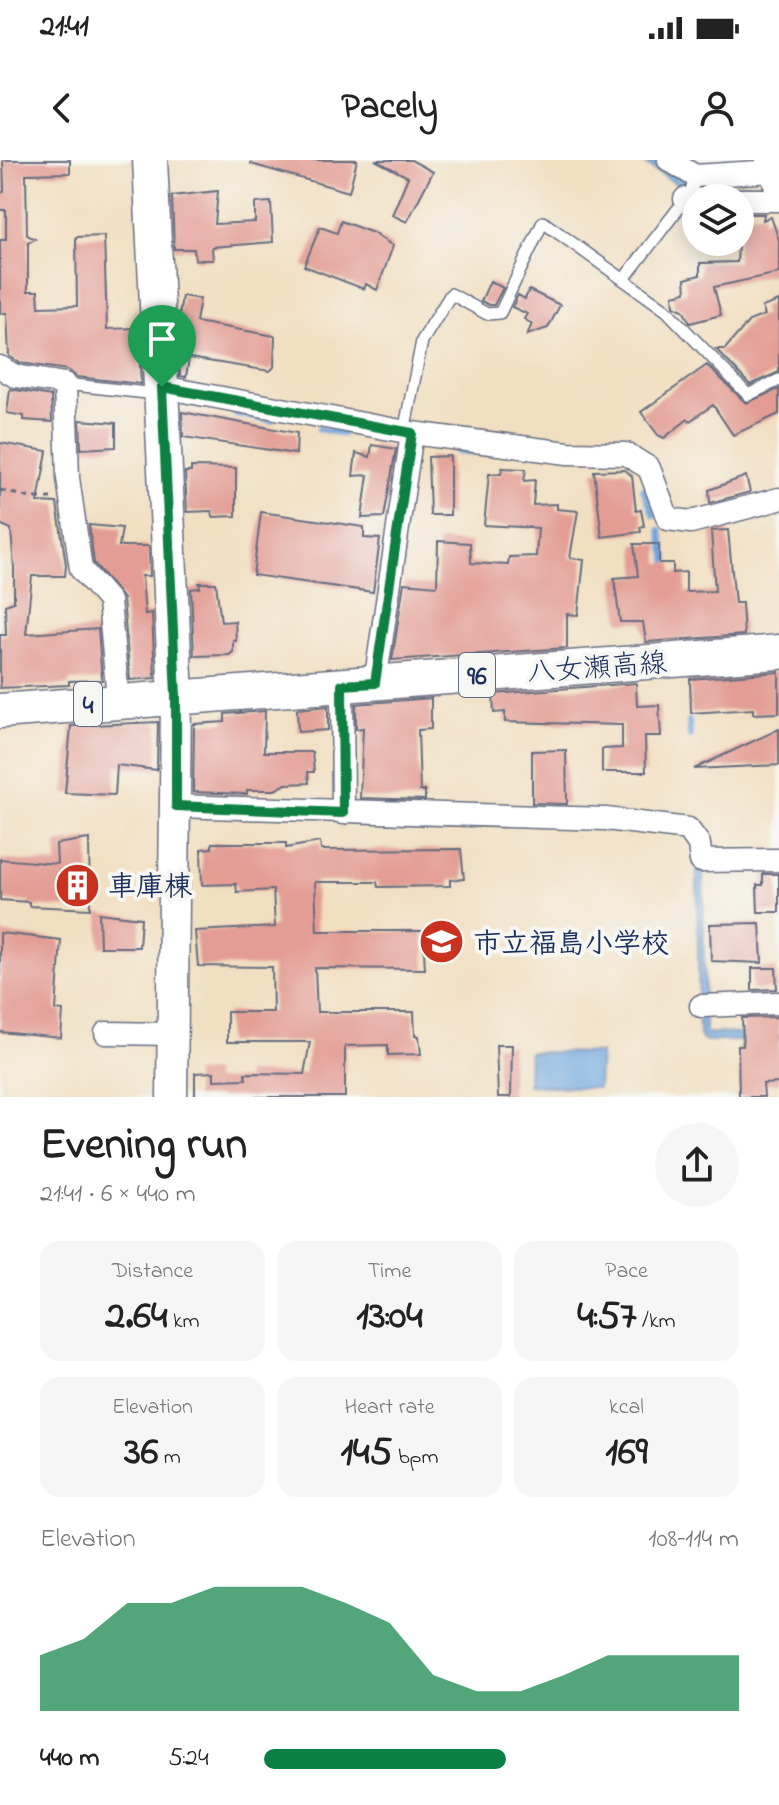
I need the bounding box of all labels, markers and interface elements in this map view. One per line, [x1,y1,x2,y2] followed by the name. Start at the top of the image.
[40,6,89,50] text: 21:41
[341,82,438,135] text: Pacely
[40,86,84,130] icon: back
[695,86,739,130] icon: person
[682,184,754,256] map controls
[682,184,754,256] button: layers
[128,305,196,387] pin
[140,317,184,361] icon: arrive
[526,644,669,695] street label: 八女瀬高線
[459,653,495,697] road number: 96
[74,682,102,726] road number: 4
[53,861,101,909] building icon: 車庫棟
[108,868,192,909] place label: 車庫棟
[418,918,466,966] school or university icon: 市立福島小学校
[473,925,669,966] place label: 市立福島小学校
[40,1114,247,1178] text: Evening run
[655,1123,739,1207] button: share
[40,1176,196,1214] text: 21:41 · 6 × 440 m
[112,1256,193,1288] text: Distance
[368,1256,411,1288] text: Time
[605,1256,648,1288] text: Pace
[105,1288,167,1347] text: 2.64
[356,1288,423,1347] text: 13:04
[577,1288,637,1347] text: 4:57
[167,1306,200,1338] text: km
[637,1306,676,1338] text: /km
[112,1392,193,1424] text: Elevation
[344,1392,435,1424] text: Heart rate
[609,1392,644,1424] text: kcal
[124,1424,158,1483] text: 36
[340,1424,392,1483] text: 145
[605,1424,648,1483] text: 169
[158,1442,181,1474] text: m
[392,1442,439,1474] text: bpm
[40,1521,136,1559] text: Elevation
[648,1521,739,1559] text: 108–114 m
[40,1740,99,1778] text: 440 m
[168,1740,209,1778] text: 5:24

